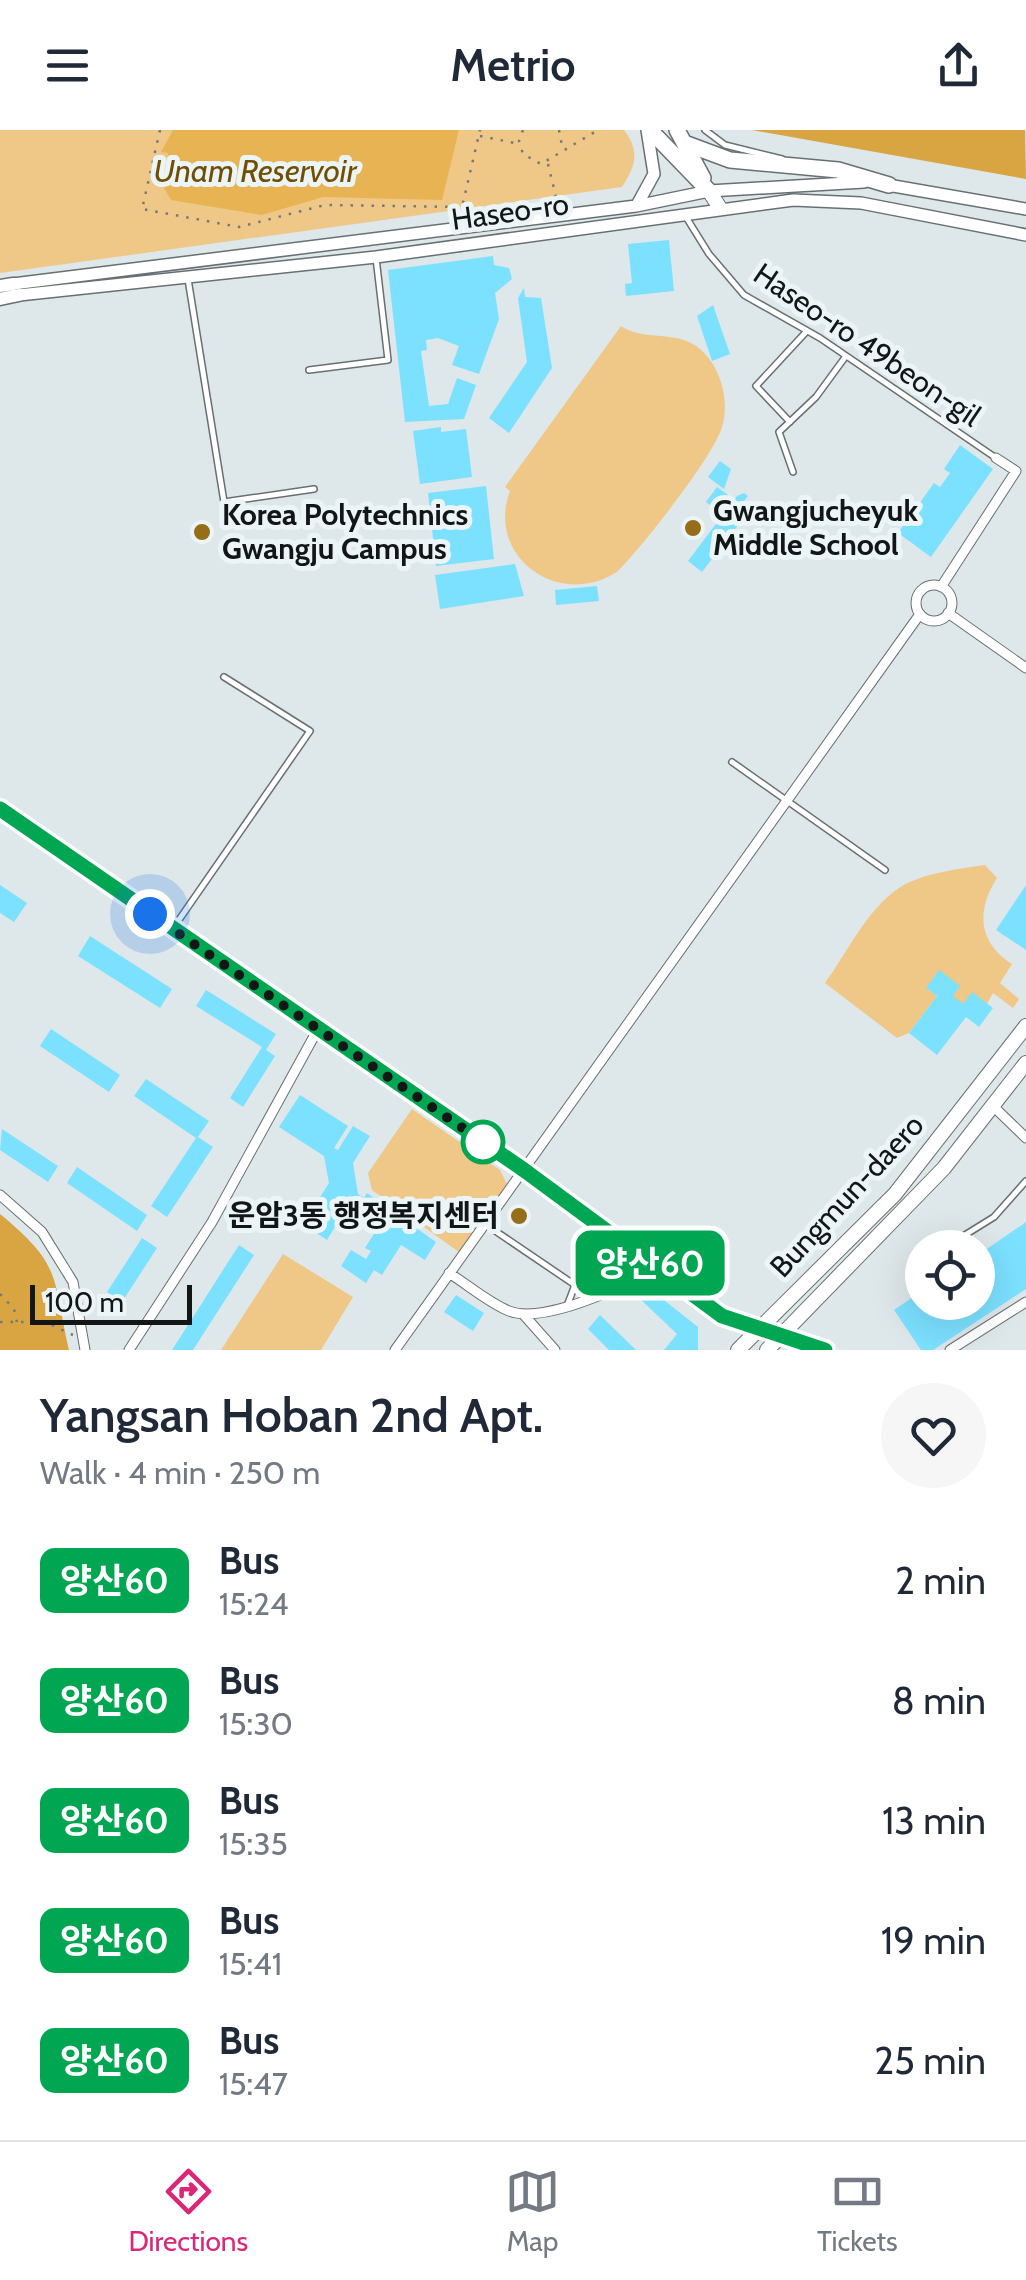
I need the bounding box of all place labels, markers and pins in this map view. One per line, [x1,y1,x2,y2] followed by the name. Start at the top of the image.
[713,492,918,563] place label: Gwangjucheyuk Middle School
[222,496,468,567] place label: Korea Polytechnics Gwangju Campus
[682,517,704,539] marker: Gwangjucheyuk Middle School
[191,521,213,543] marker: Korea Polytechnics Gwangju Campus
[462,1121,504,1163] unlabelled marker
[228,1197,499,1234] place label: 운암3동 행정복지센터
[508,1205,530,1227] marker: 운암3동 행정복지센터

